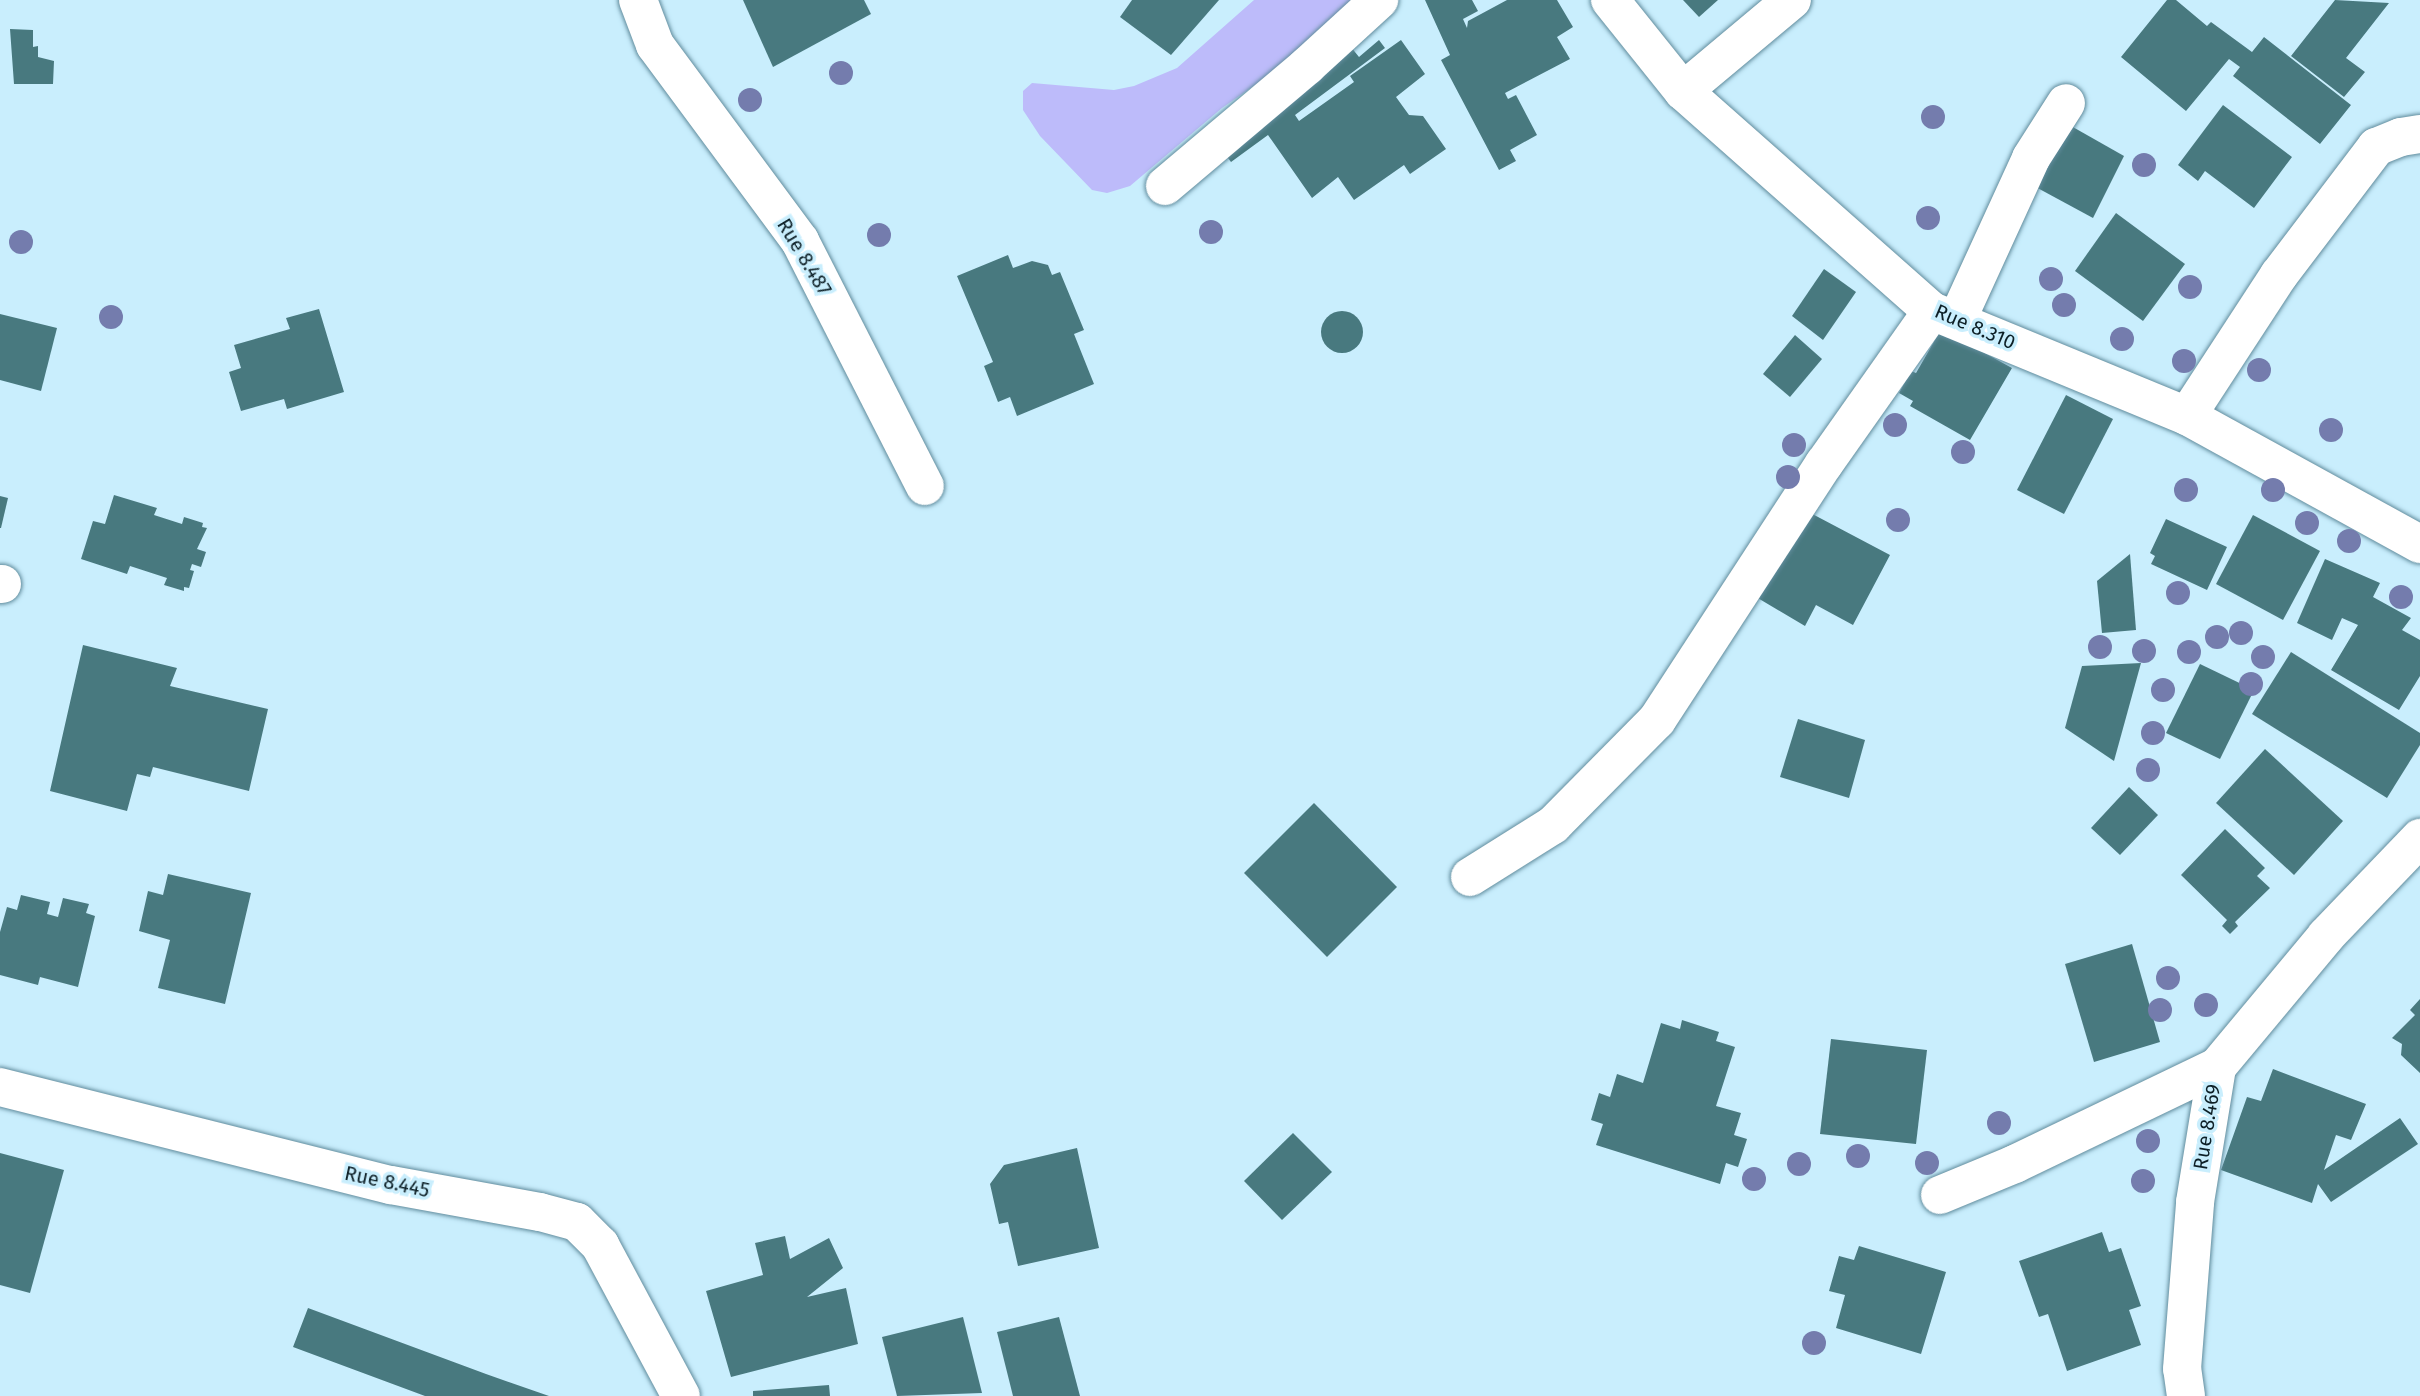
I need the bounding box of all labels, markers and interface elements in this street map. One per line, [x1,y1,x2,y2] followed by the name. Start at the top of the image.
[772,214,836,300] street label: Rue 8.487
[1931,299,2019,355] street label: Rue 8.310
[2188,1082,2226,1172] street label: Rue 8.469
[342,1161,432,1203] street label: Rue 8.445

